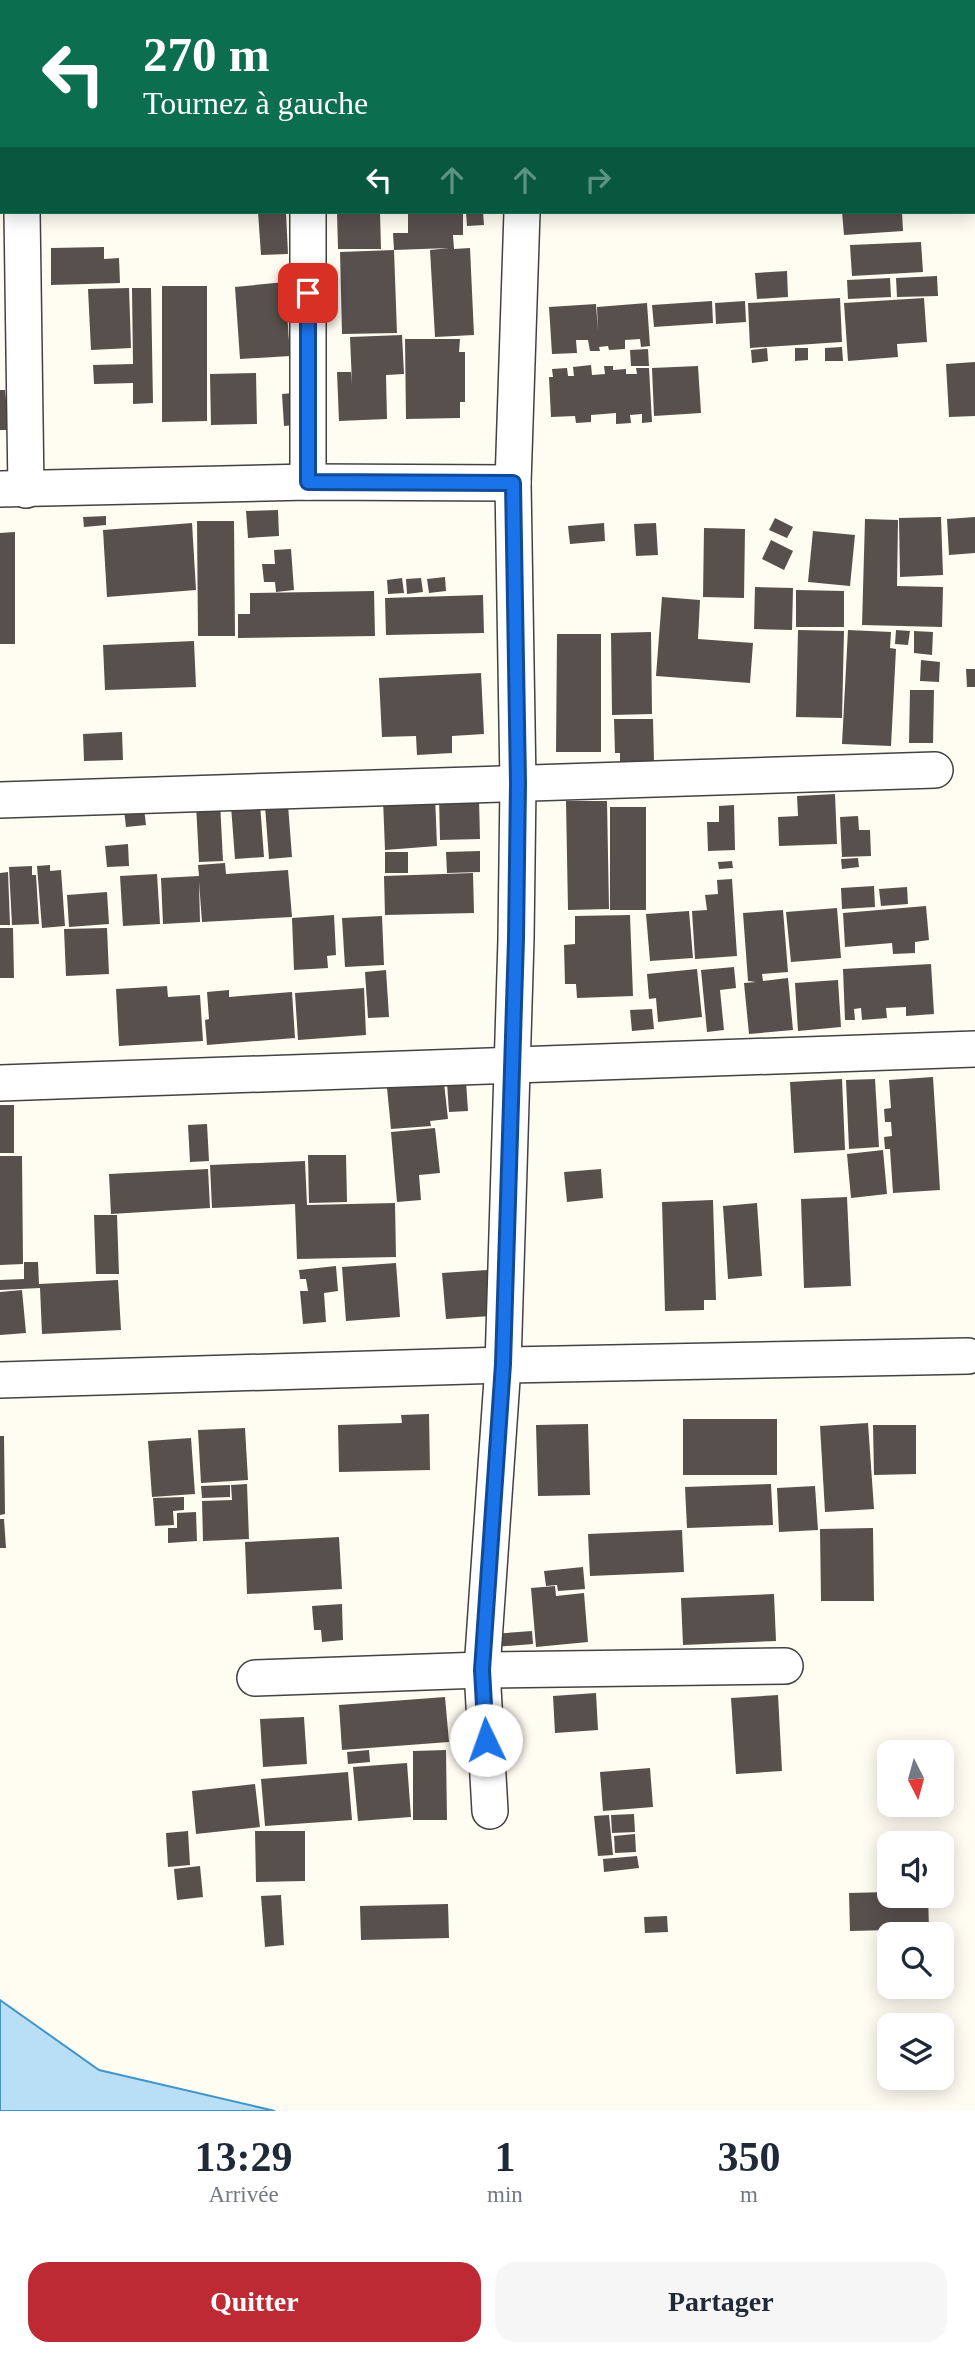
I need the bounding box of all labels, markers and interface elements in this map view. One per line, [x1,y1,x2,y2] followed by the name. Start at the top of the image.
[143,27,270,82] text: 270 m
[28,28,119,119] icon: left
[143,85,368,121] text: Tournez à gauche
[360,161,398,199] icon: left
[433,161,471,199] icon: ahead
[506,161,544,199] icon: ahead
[579,161,617,199] icon: right
[278,263,338,323] pin
[289,274,327,312] icon: arrive
[449,1703,523,1777] position arrow
[877,1740,954,1816] north arrow
[877,1740,954,2090] map controls
[877,1831,954,1908] button: sound
[877,1922,954,1999] button: search
[877,2013,954,2090] button: layers
[195,2134,293,2180] text: 13:29
[494,2134,515,2180] text: 1
[717,2134,780,2180] text: 350
[208,2182,279,2207] text: Arrivée
[487,2182,523,2207] text: min
[740,2182,758,2207] text: m
[28,2262,481,2342] button: Quitter
[495,2262,947,2342] button: Partager

